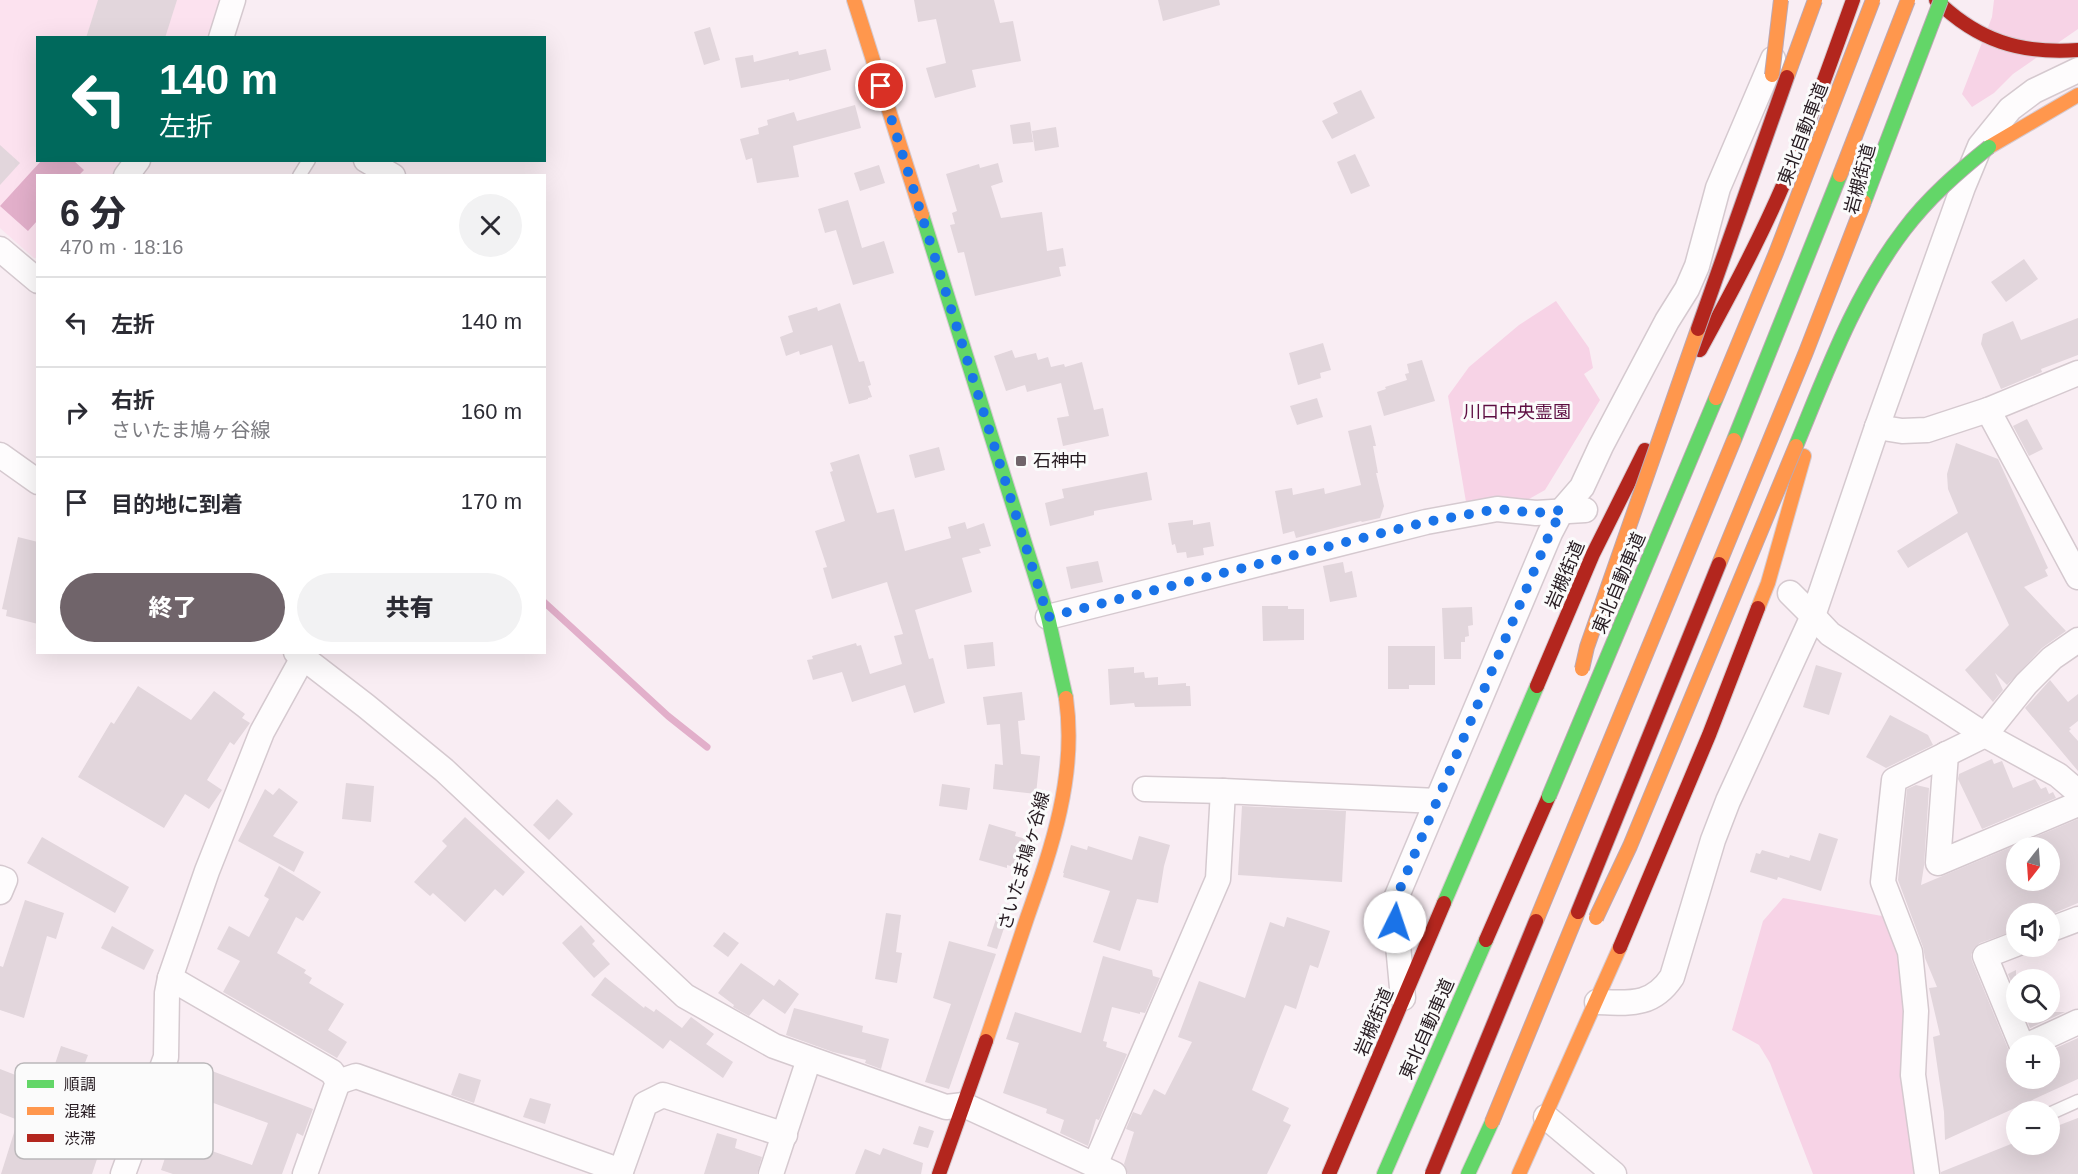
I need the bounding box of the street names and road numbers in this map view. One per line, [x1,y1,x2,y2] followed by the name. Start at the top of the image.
[1774,80,1832,188] street label: 東北自動車道
[1841,142,1879,216] street label: 岩槻街道
[1589,529,1649,637] street label: 東北自動車道
[1542,538,1588,612] street label: 岩槻街道
[995,789,1053,933] street label: さいたま鳩ヶ谷線
[1396,976,1458,1082] street label: 東北自動車道
[1351,985,1397,1059] street label: 岩槻街道

